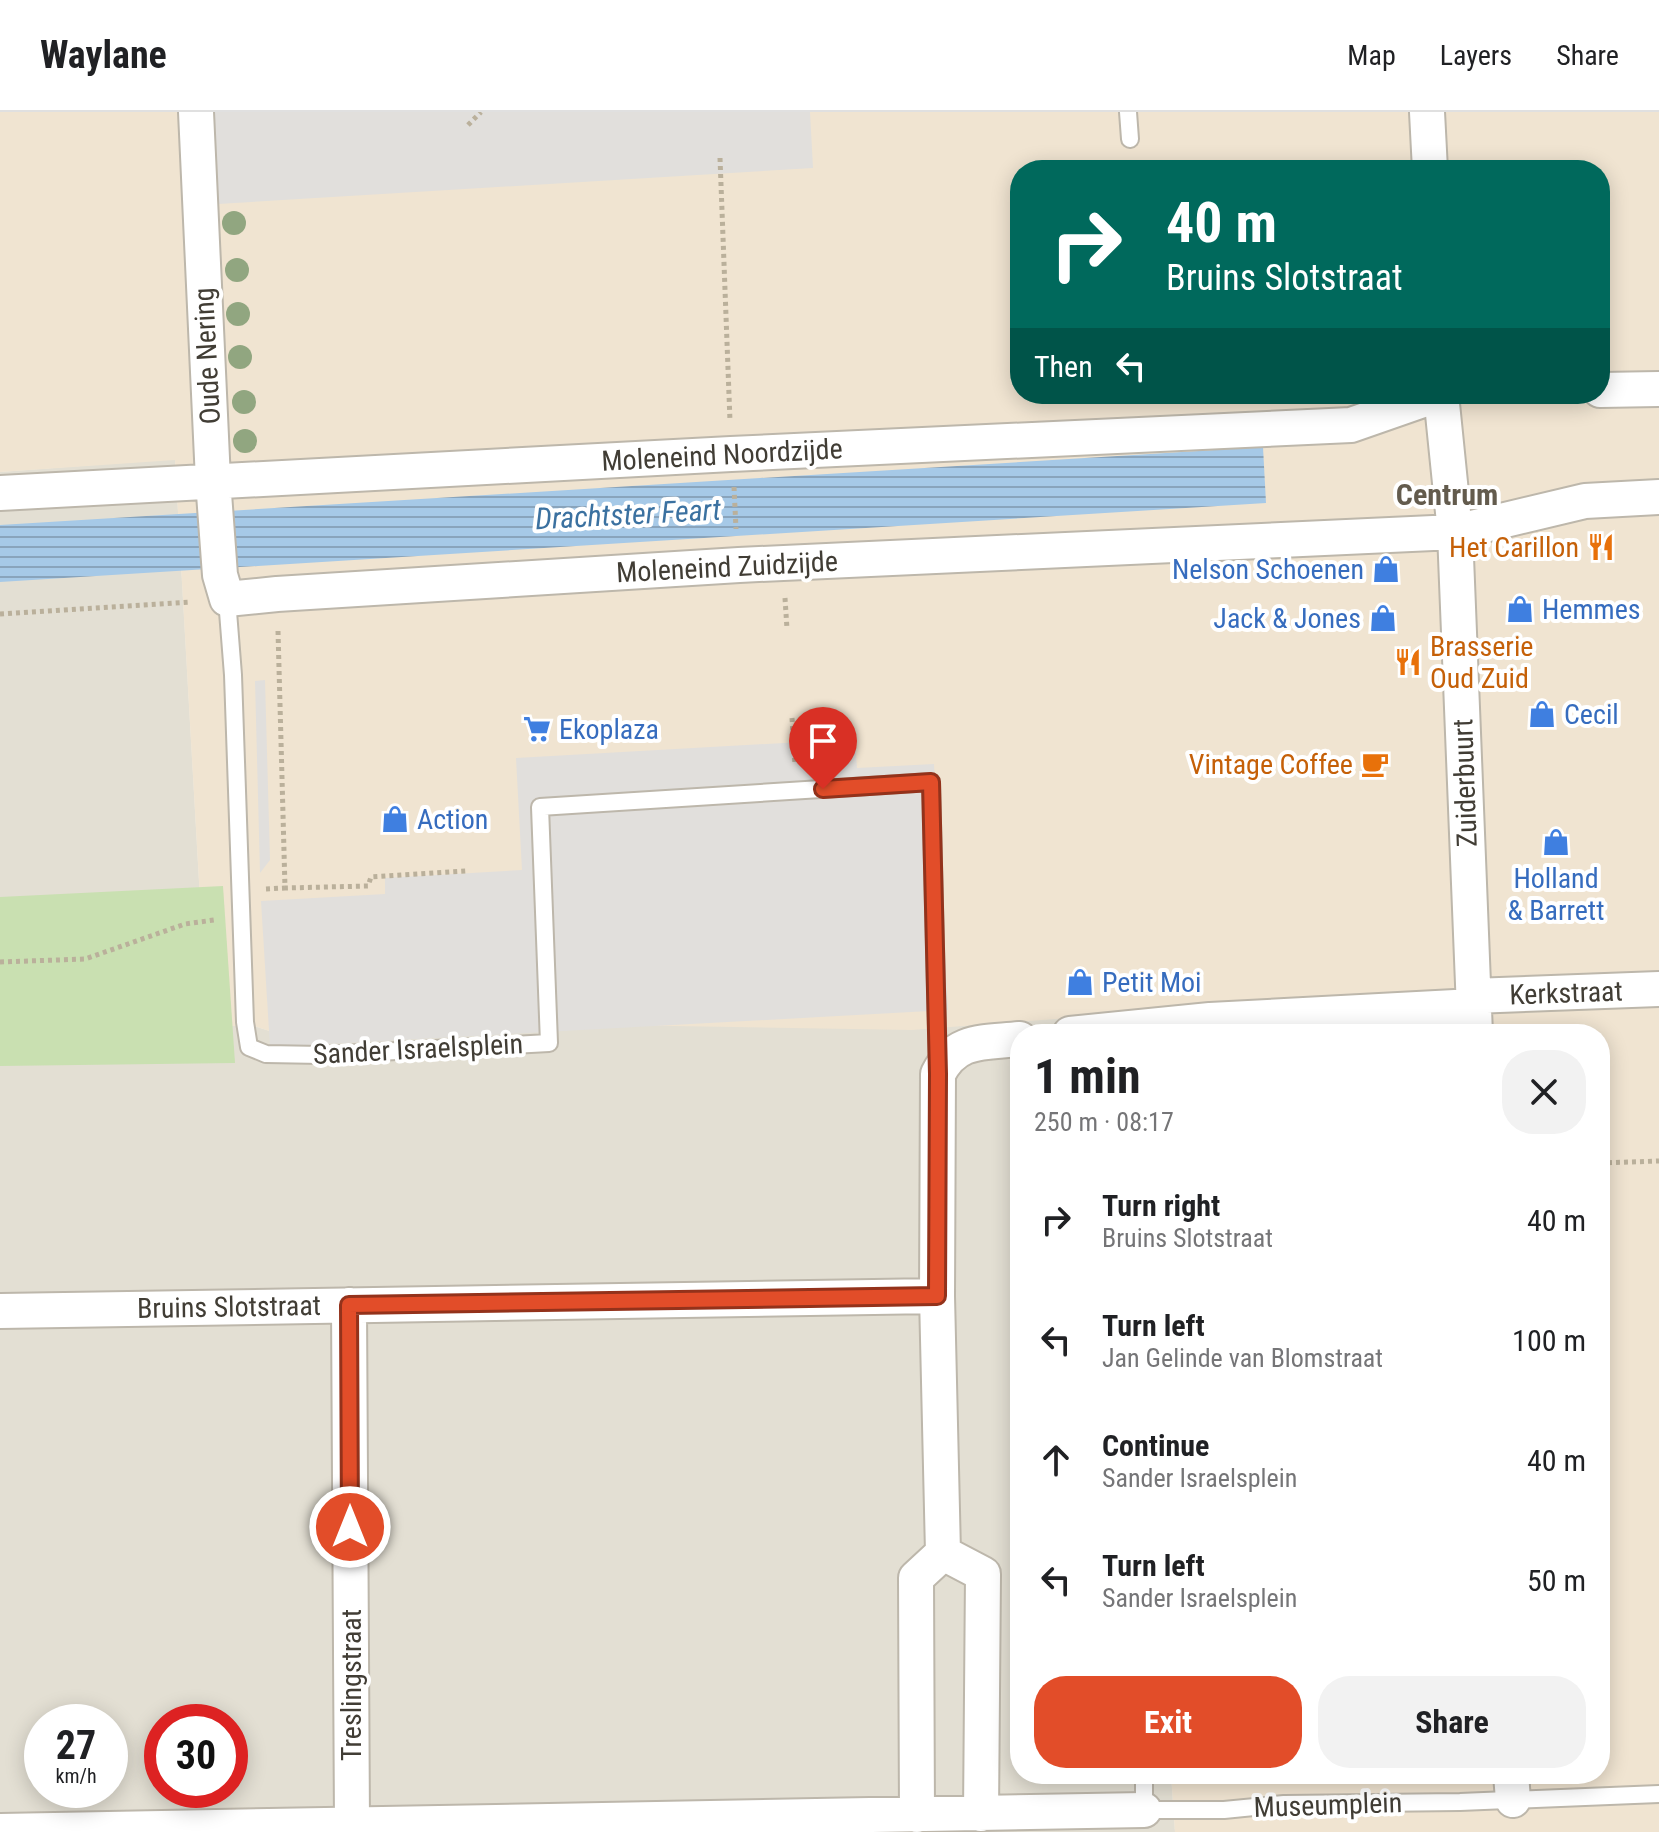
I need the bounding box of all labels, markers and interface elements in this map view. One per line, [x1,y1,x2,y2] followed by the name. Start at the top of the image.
[40,33,167,77] text: Waylane
[1347,39,1396,72] text: Map
[1440,39,1512,72] text: Layers
[1556,39,1619,72] text: Share
[1166,190,1277,256] text: 40 m
[1034,192,1138,296] icon: right
[1166,257,1403,299] text: Bruins Slotstraat
[187,287,227,425] street label: Oude Nering
[1109,344,1153,388] icon: left
[1034,349,1093,384] text: Then
[601,432,843,478] street label: Moleneind Noordzijde
[1396,477,1498,512] district label: Centrum
[534,492,722,536] water label: Drachtster Feart
[1449,531,1579,564] place label: Het Carillon
[1586,532,1616,562] restaurant icon: Het Carillon
[615,545,839,589] street label: Moleneind Zuidzijde
[1172,553,1364,586] place label: Nelson Schoenen
[1371,554,1401,584] shop icon: Nelson Schoenen
[1542,593,1641,626] place label: Hemmes
[1505,594,1535,624] shop icon: Hemmes
[1213,602,1361,635] place label: Jack & Jones
[1368,603,1398,633] shop icon: Jack & Jones
[1430,630,1533,695] place label: Brasserie Oud Zuid
[1393,647,1423,677] restaurant icon: Brasserie Oud Zuid
[1564,698,1619,731] place label: Cecil
[1527,699,1557,729] shop icon: Cecil
[789,707,857,789] pin
[559,713,659,746] place label: Ekoplaza
[522,714,552,744] supermarket icon: Ekoplaza
[1446,718,1484,848] street label: Zuiderbuurt
[801,719,845,763] icon: arrive
[1189,748,1353,781] place label: Vintage Coffee
[1360,749,1390,779] cafe icon: Vintage Coffee
[417,803,488,836] place label: Action
[380,804,410,834] shop icon: Action
[1541,827,1571,857] shop icon: Holland & Barrett
[1508,862,1604,927] place label: Holland & Barrett
[1102,966,1202,999] place label: Petit Moi
[1065,967,1095,997] shop icon: Petit Moi
[1509,975,1623,1011] street label: Kerkstraat
[312,1027,524,1071] street label: Sander Israelsplein
[1034,1048,1141,1105] text: 1 min
[1502,1050,1586,1134] button: close
[1034,1107,1174,1137] text: 250 m · 08:17
[1102,1188,1220,1223] text: Turn right
[1034,1198,1078,1242] icon: right
[1527,1203,1586,1238] text: 40 m
[1102,1223,1273,1253] text: Bruins Slotstraat
[137,1289,321,1325] street label: Bruins Slotstraat
[1102,1308,1205,1343] text: Turn left
[1034,1318,1078,1362] icon: left
[1512,1323,1586,1358] text: 100 m
[1102,1343,1383,1373] text: Jan Gelinde van Blomstraat
[1102,1428,1209,1463] text: Continue
[1034,1438,1078,1482] icon: ahead
[1527,1443,1586,1478] text: 40 m
[1102,1463,1297,1493] text: Sander Israelsplein
[308,1485,392,1569] position arrow
[1102,1548,1205,1583] text: Turn left
[1034,1558,1078,1602] icon: left
[1527,1563,1586,1598] text: 50 m
[1102,1583,1297,1613] text: Sander Israelsplein
[335,1609,368,1761] street label: Treslingstraat
[1034,1676,1302,1768] button: Exit
[1318,1676,1586,1768] button: Share
[144,1704,248,1808] speed limit sign: 30
[56,1722,96,1769] text: 27
[55,1764,97,1788] text: km/h
[1253,1786,1403,1824] street label: Museumplein

